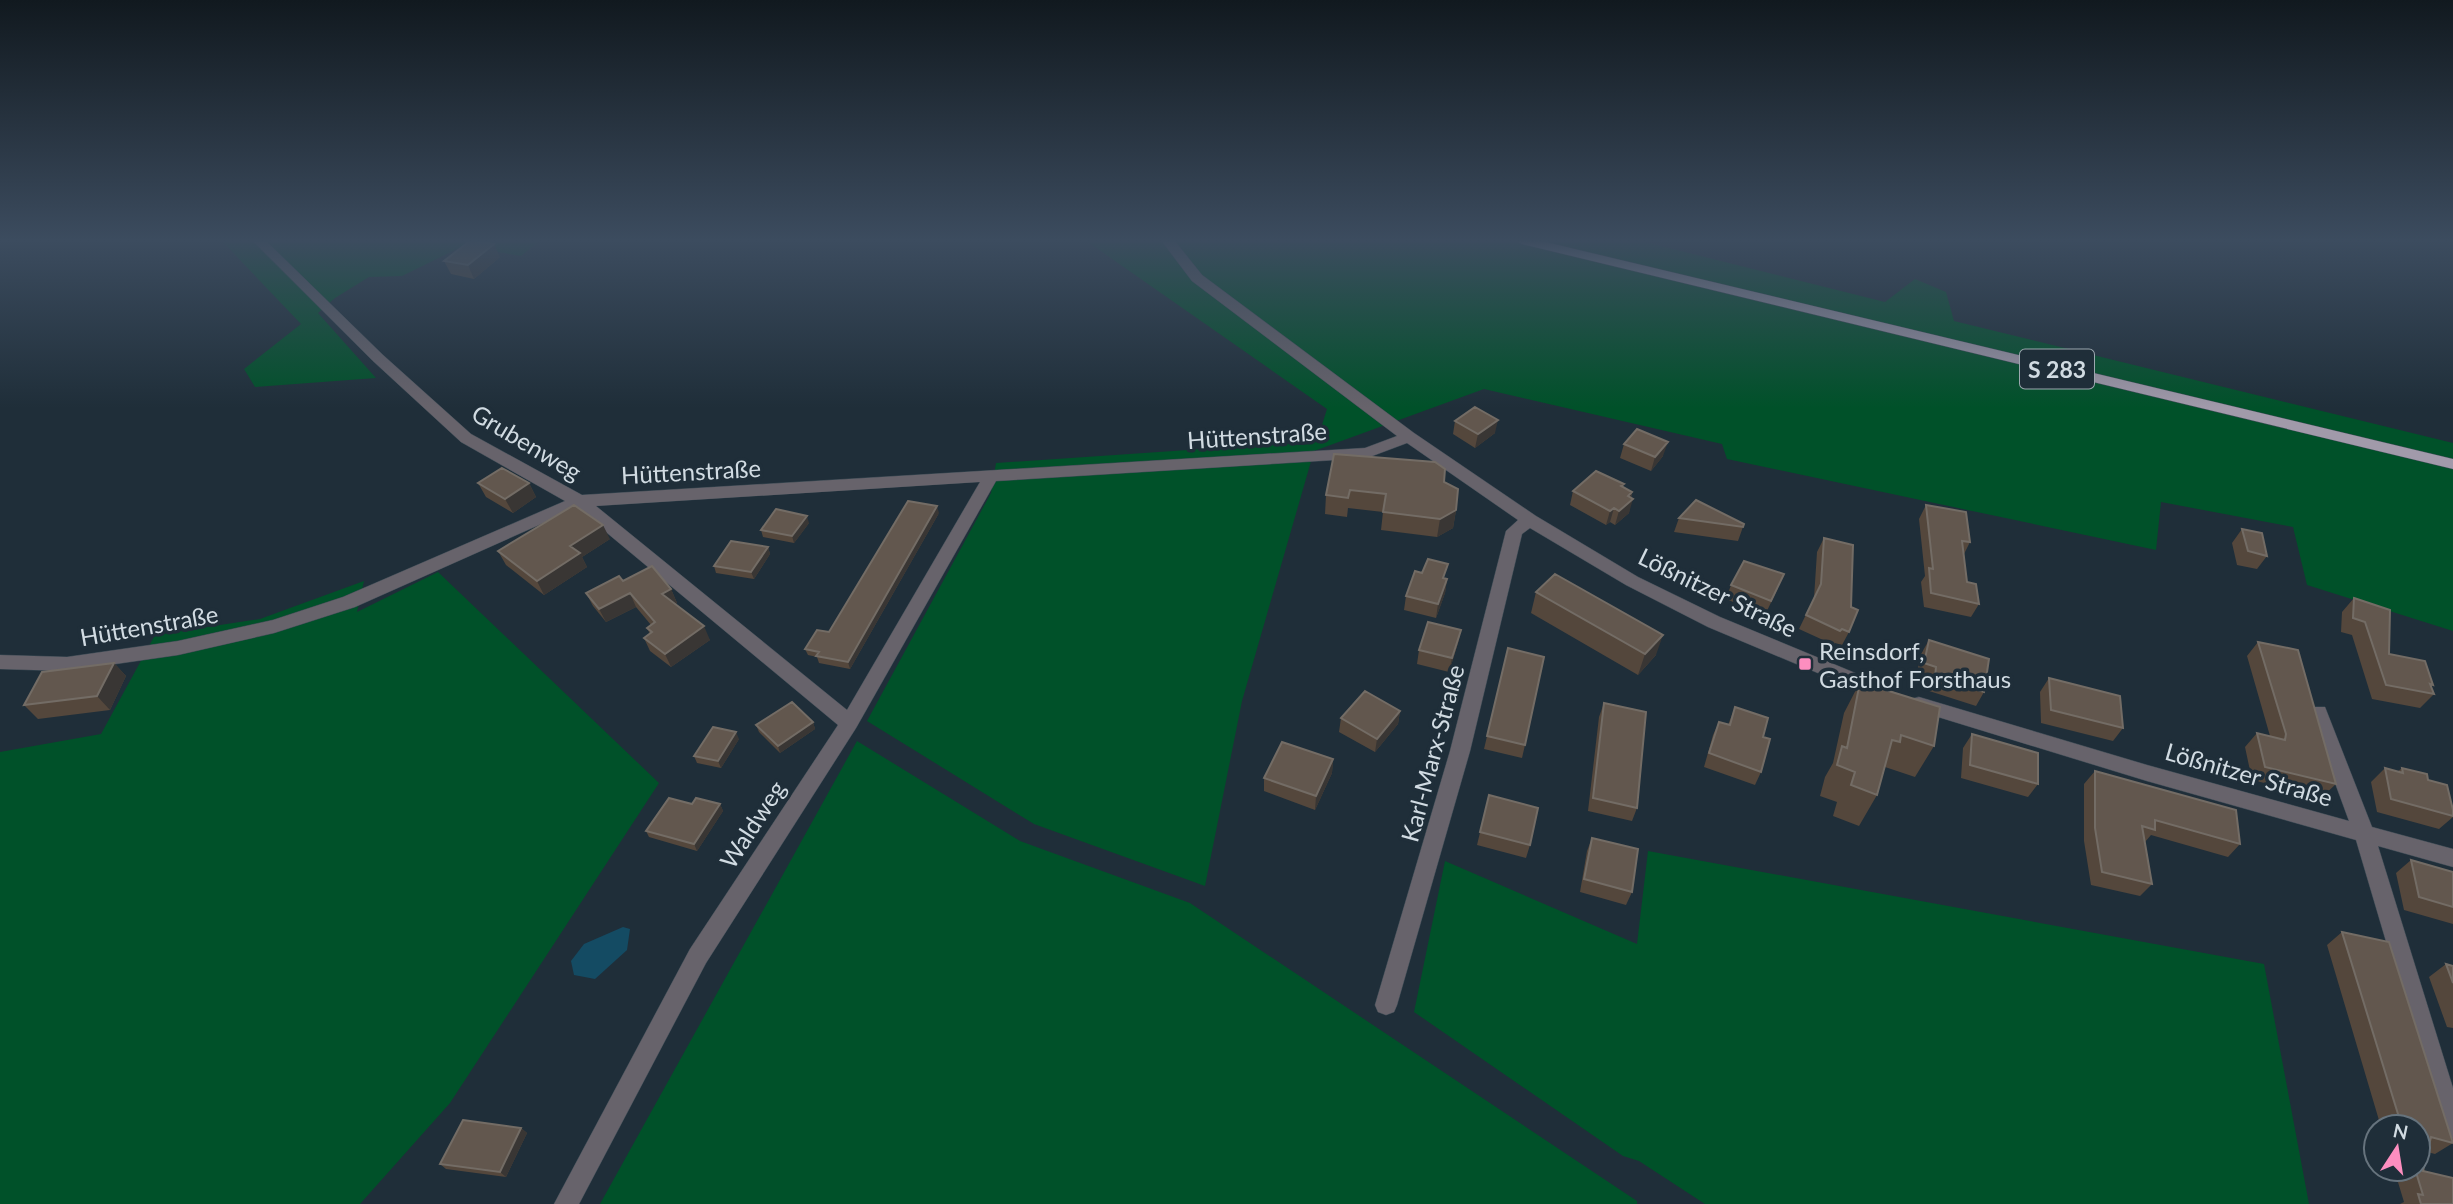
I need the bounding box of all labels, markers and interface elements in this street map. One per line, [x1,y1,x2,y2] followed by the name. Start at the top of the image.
[2020,350,2094,388] road number: S 283
[467,398,587,486] street label: Grubenweg
[1186,416,1328,454] street label: Hüttenstraße
[620,453,762,489] street label: Hüttenstraße
[1634,541,1802,643] street label: Lößnitzer Straße
[78,599,220,651] street label: Hüttenstraße
[1819,636,2011,693] place label: Reinsdorf, Gasthof Forsthaus
[1797,656,1813,672] marker: Reinsdorf, Gasthof Forsthaus
[1394,661,1470,845] street label: Karl-Marx-Straße
[2162,736,2336,812] street label: Lößnitzer Straße
[713,775,791,873] street label: Waldweg
[2362,1113,2432,1183] north arrow
[2391,1118,2410,1144] text: N

